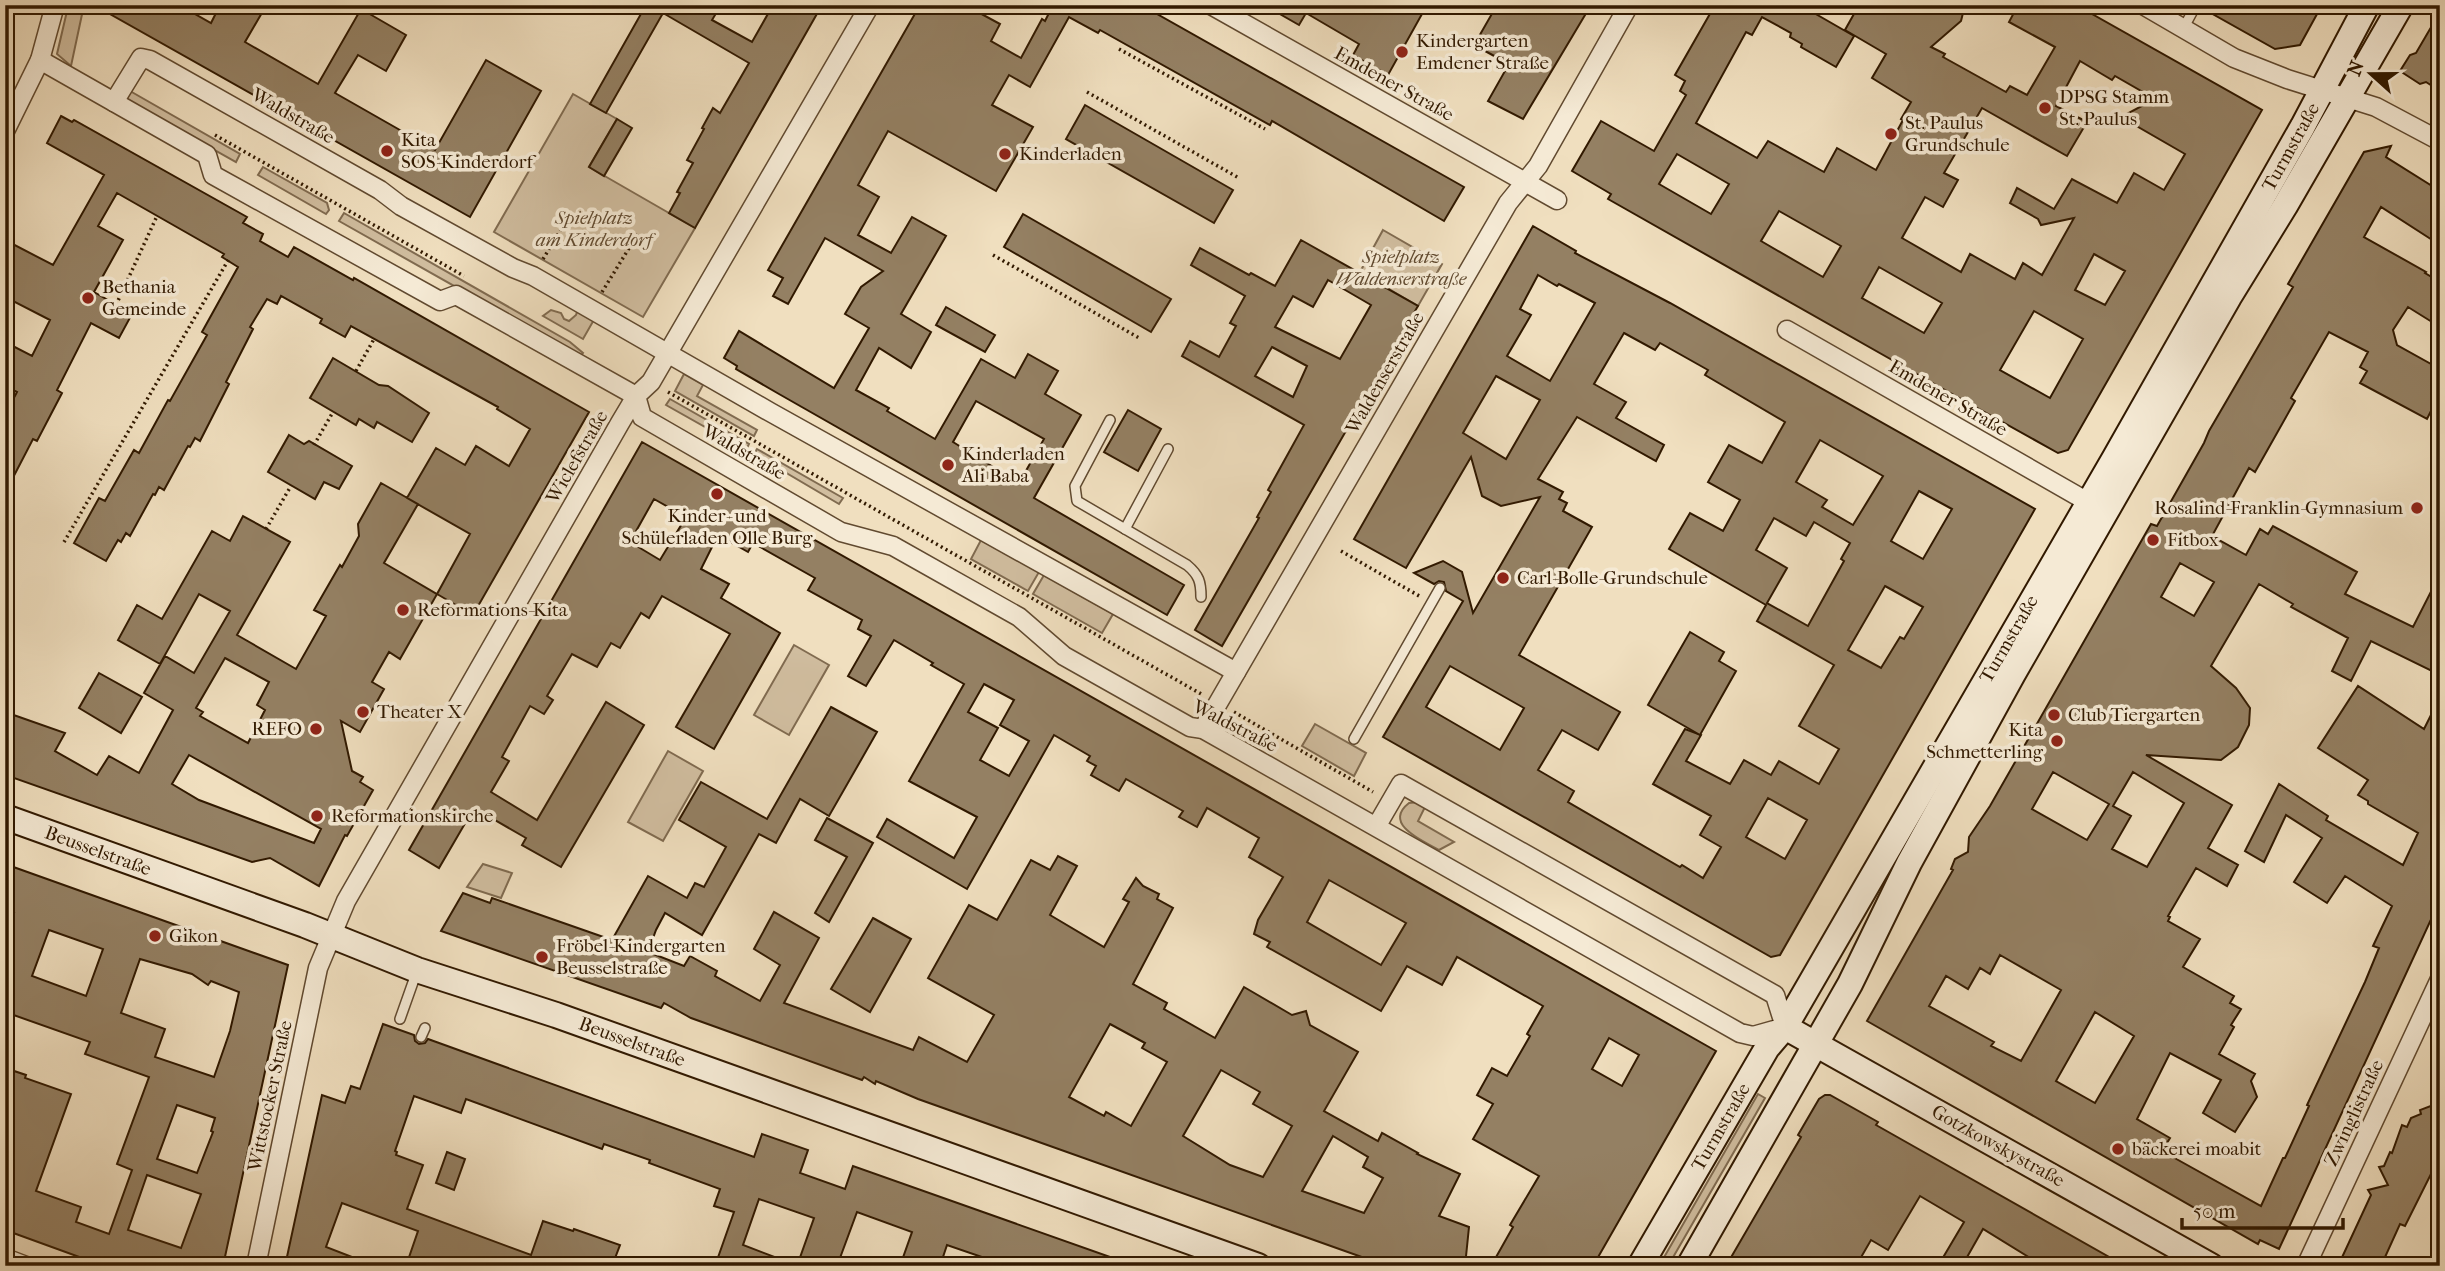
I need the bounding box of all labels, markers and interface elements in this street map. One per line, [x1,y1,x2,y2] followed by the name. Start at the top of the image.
[1416,30,1549,74] place label: Kindergarten Emdener Straße
[2336,38,2406,108] north arrow
[1331,42,1457,126] street label: Emdener Straße
[1394,44,1410,60] marker: Kindergarten Emdener Straße
[2343,57,2369,79] text: N
[247,83,338,149] street label: Waldstraße
[2059,86,2169,130] place label: DPSG Stamm St. Paulus
[2258,99,2324,195] street label: Turmstraße
[2037,100,2053,116] marker: DPSG Stamm St. Paulus
[1905,112,2010,156] place label: St. Paulus Grundschule
[1883,126,1899,142] marker: St. Paulus Grundschule
[401,129,536,173] place label: Kita SOS-Kinderdorf
[379,143,395,159] marker: Kita SOS-Kinderdorf
[1019,143,1122,165] place label: Kinderladen
[997,146,1013,162] marker: Kinderladen
[536,207,657,251] park label: Spielplatz am Kinderdorf
[1336,246,1468,290] park label: Spielplatz Waldenserstraße
[102,276,186,320] place label: Bethania Gemeinde
[80,290,96,306] marker: Bethania Gemeinde
[1341,308,1429,439] street label: Waldenserstraße
[1885,355,2011,441] street label: Emdener Straße
[541,407,612,508] street label: Wiclefstraße
[698,419,789,485] street label: Waldstraße
[961,443,1065,487] place label: Kinderladen Ali Baba
[940,457,956,473] marker: Kinderladen Ali Baba
[709,486,725,502] marker: Kinder- und Schülerladen Olle Burg
[2154,497,2403,519] place label: Rosalind-Franklin-Gymnasium
[2409,500,2425,516] marker: Rosalind-Franklin-Gymnasium
[622,505,813,549] place label: Kinder- und Schülerladen Olle Burg
[2167,529,2219,551] place label: Fitbox
[2145,532,2161,548] marker: Fitbox
[1517,567,1708,589] place label: Carl-Bolle-Grundschule
[1495,570,1511,586] marker: Carl-Bolle-Grundschule
[1975,591,2043,687] street label: Turmstraße
[417,599,568,621] place label: Reformations-Kita
[395,602,411,618] marker: Reformations-Kita
[1188,695,1281,757] street label: Waldstraße
[377,701,462,723] place label: Theater X
[355,704,371,720] marker: Theater X
[2068,704,2200,726] place label: Club Tiergarten
[2046,707,2062,723] marker: Club Tiergarten
[251,718,302,740] place label: REFO
[1926,719,2044,763] place label: Kita Schmetterling
[308,721,324,737] marker: REFO
[2049,733,2065,749] marker: Kita Schmetterling
[331,805,494,827] place label: Reformationskirche
[309,808,325,824] marker: Reformationskirche
[42,822,154,880] street label: Beusselstraße
[169,925,218,947] place label: Gikon
[147,928,163,944] marker: Gikon
[556,935,726,979] place label: Fröbel-Kindergarten Beusselstraße
[534,949,550,965] marker: Fröbel-Kindergarten Beusselstraße
[576,1013,688,1071] street label: Beusselstraße
[243,1019,297,1174] street label: Wittstocker Straße
[2320,1056,2388,1170] street label: Zwinglistraße
[1687,1079,1755,1175] street label: Turmstraße
[1928,1100,2068,1192] street label: Gotzkowskystraße
[2131,1138,2261,1160] place label: bäckerei moabit
[2110,1141,2126,1157] marker: bäckerei moabit
[2182,1187,2344,1231] scale bar
[2193,1199,2236,1223] text: 50 m

